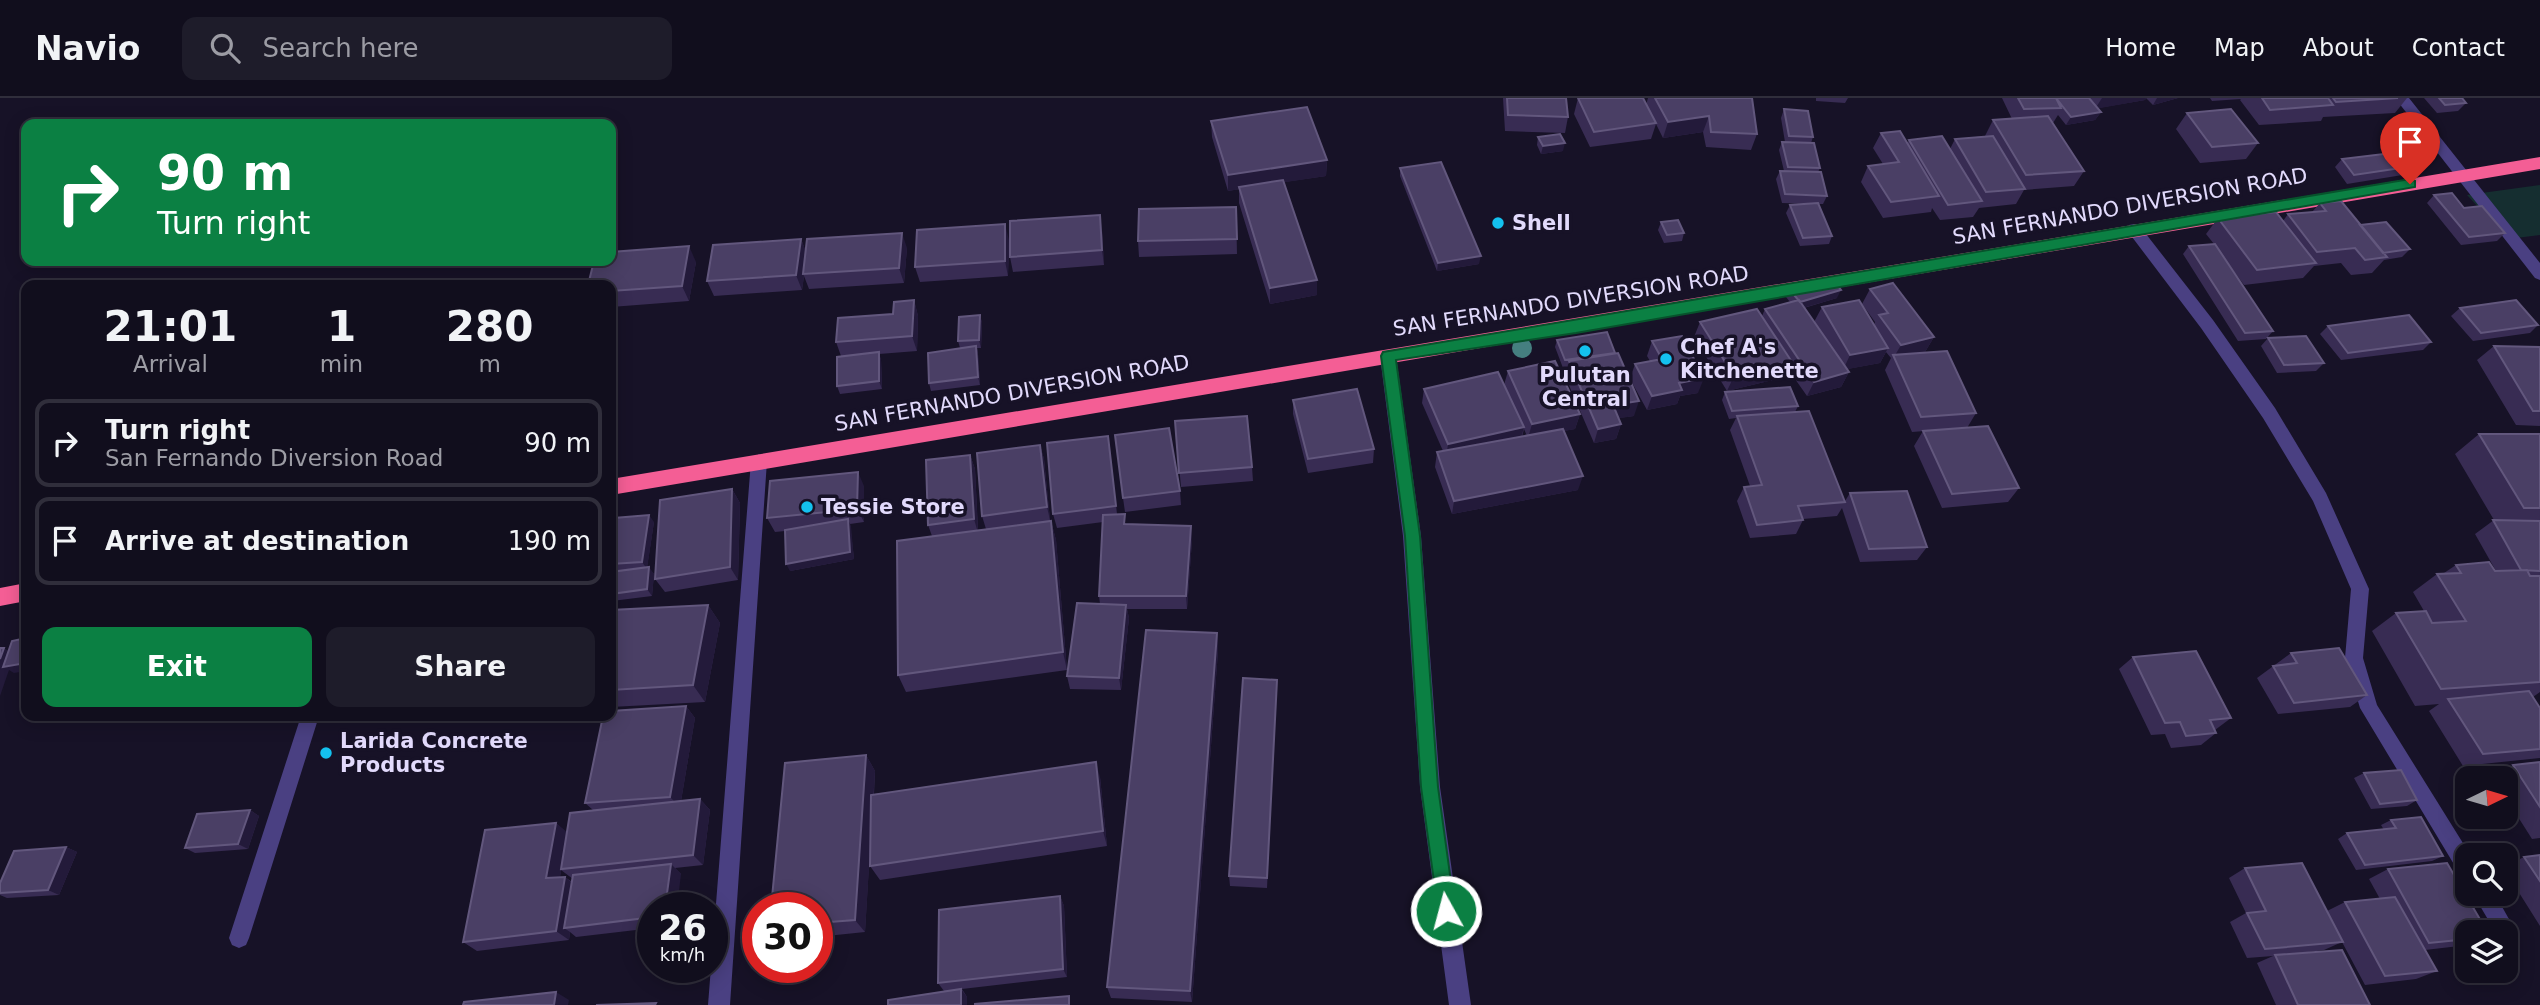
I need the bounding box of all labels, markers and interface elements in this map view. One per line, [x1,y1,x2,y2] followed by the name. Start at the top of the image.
[182,17,672,80] search box
[35,29,140,68] text: Navio
[206,29,244,67] icon: search
[262,33,419,63] text: Search here
[2105,34,2176,62] text: Home
[2214,34,2265,62] text: Map
[2303,34,2374,62] text: About
[2412,34,2505,62] text: Contact
[2380,112,2440,184] pin
[2391,123,2429,161] icon: arrive
[157,145,293,202] text: 90 m
[42,147,133,238] icon: right
[1951,163,2309,249] street label: SAN FERNANDO DIVERSION ROAD
[157,204,310,242] text: Turn right
[1512,211,1571,235] place label: Shell
[1490,215,1506,231] marker: Shell
[1391,261,1751,341] street label: SAN FERNANDO DIVERSION ROAD
[104,302,237,351] text: 21:01
[327,302,356,351] text: 1
[446,302,533,351] text: 280
[1680,335,1819,383] place label: Chef A's Kitchenette
[1577,343,1593,359] marker: Pulutan Central
[833,350,1191,436] street label: SAN FERNANDO DIVERSION ROAD
[133,351,208,377] text: Arrival
[320,351,363,377] text: min
[478,351,501,377] text: m
[1658,351,1674,367] marker: Chef A's Kitchenette
[1539,363,1631,411] place label: Pulutan Central
[105,415,250,445] text: Turn right
[46,424,84,462] icon: right
[524,428,591,458] text: 90 m
[105,445,443,471] text: San Fernando Diversion Road
[821,495,965,519] place label: Tessie Store
[799,499,815,515] marker: Tessie Store
[46,522,84,560] icon: arrive
[105,526,409,556] text: Arrive at destination
[508,526,591,556] text: 190 m
[42,627,312,707] button: Exit
[326,627,595,707] button: Share
[340,729,528,777] place label: Larida Concrete Products
[318,745,334,761] marker: Larida Concrete Products
[2455,766,2518,830] north arrow
[2455,766,2518,983] map controls
[2455,843,2518,906] button: search
[1409,874,1483,948] position arrow
[742,892,833,983] speed limit sign: 30
[658,908,707,948] text: 26
[2455,920,2518,983] button: layers
[660,944,705,965] text: km/h

